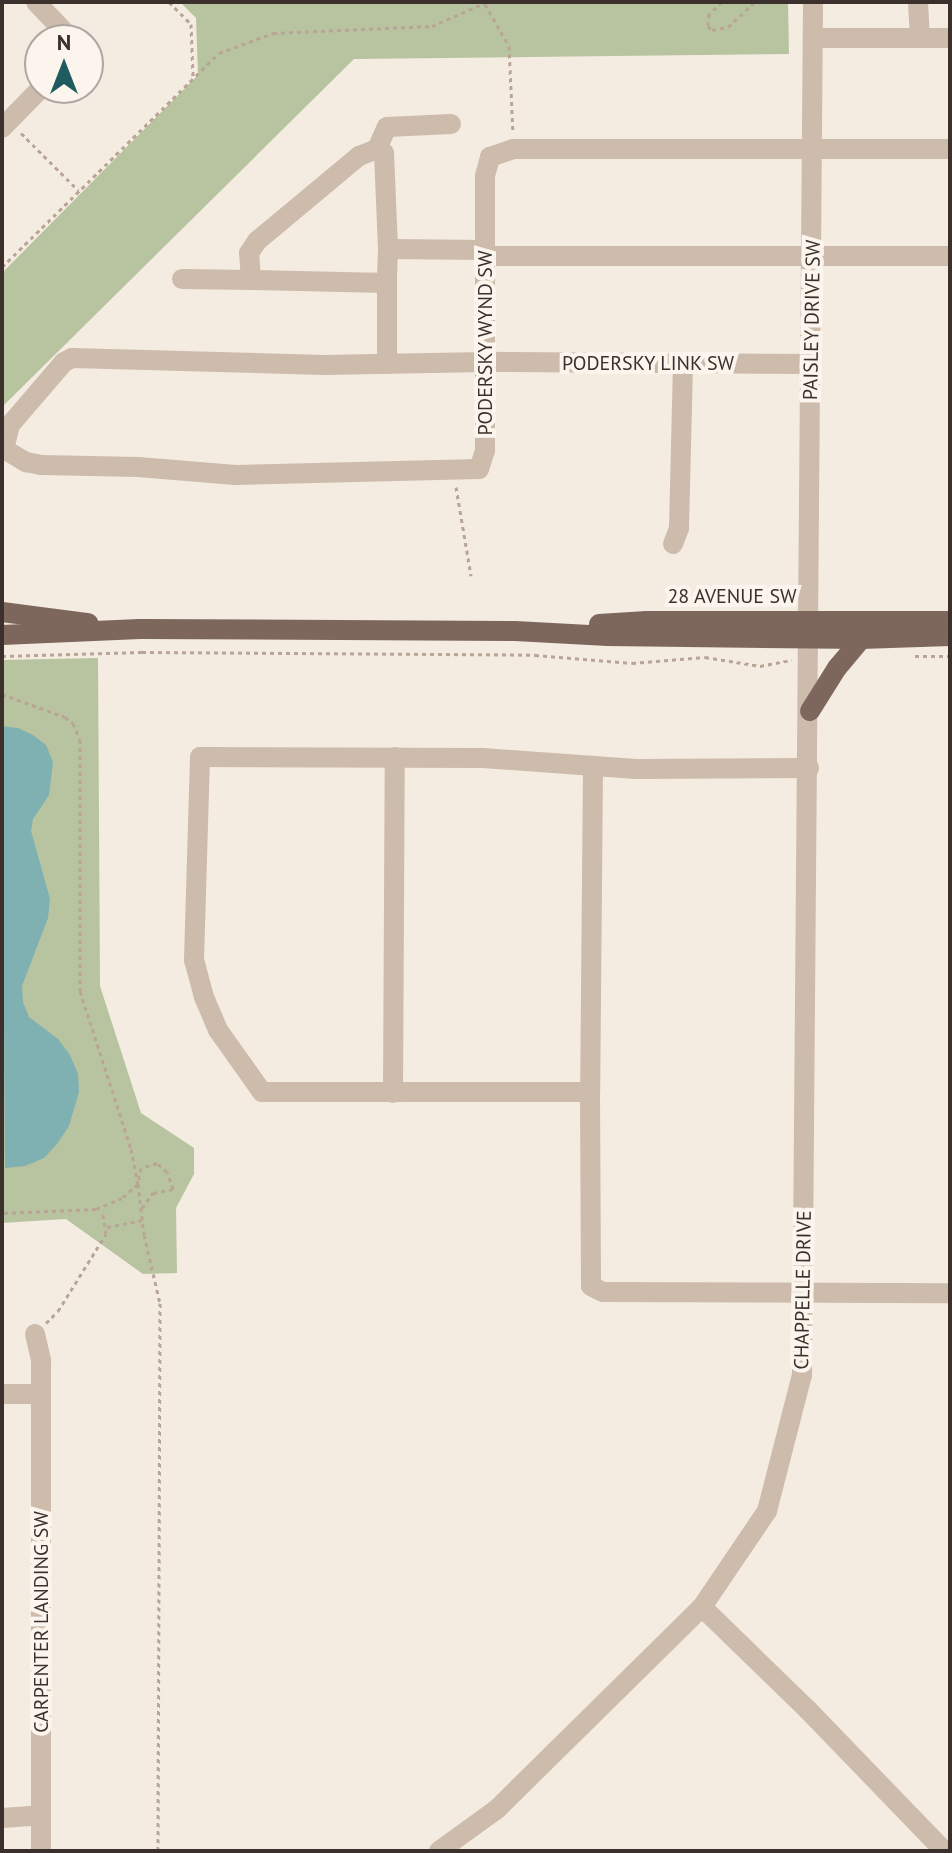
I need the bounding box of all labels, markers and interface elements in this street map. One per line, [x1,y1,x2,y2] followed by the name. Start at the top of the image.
[24,24,104,104] north arrow
[57,28,71,56] text: N
[799,239,825,401] street label: PAISLEY DRIVE SW
[473,250,497,436] street label: PODERSKY WYND SW
[561,351,735,375] street label: PODERSKY LINK SW
[667,584,797,608] street label: 28 AVENUE SW
[790,1210,816,1370] street label: CHAPPELLE DRIVE
[29,1511,53,1733] street label: CARPENTER LANDING SW

